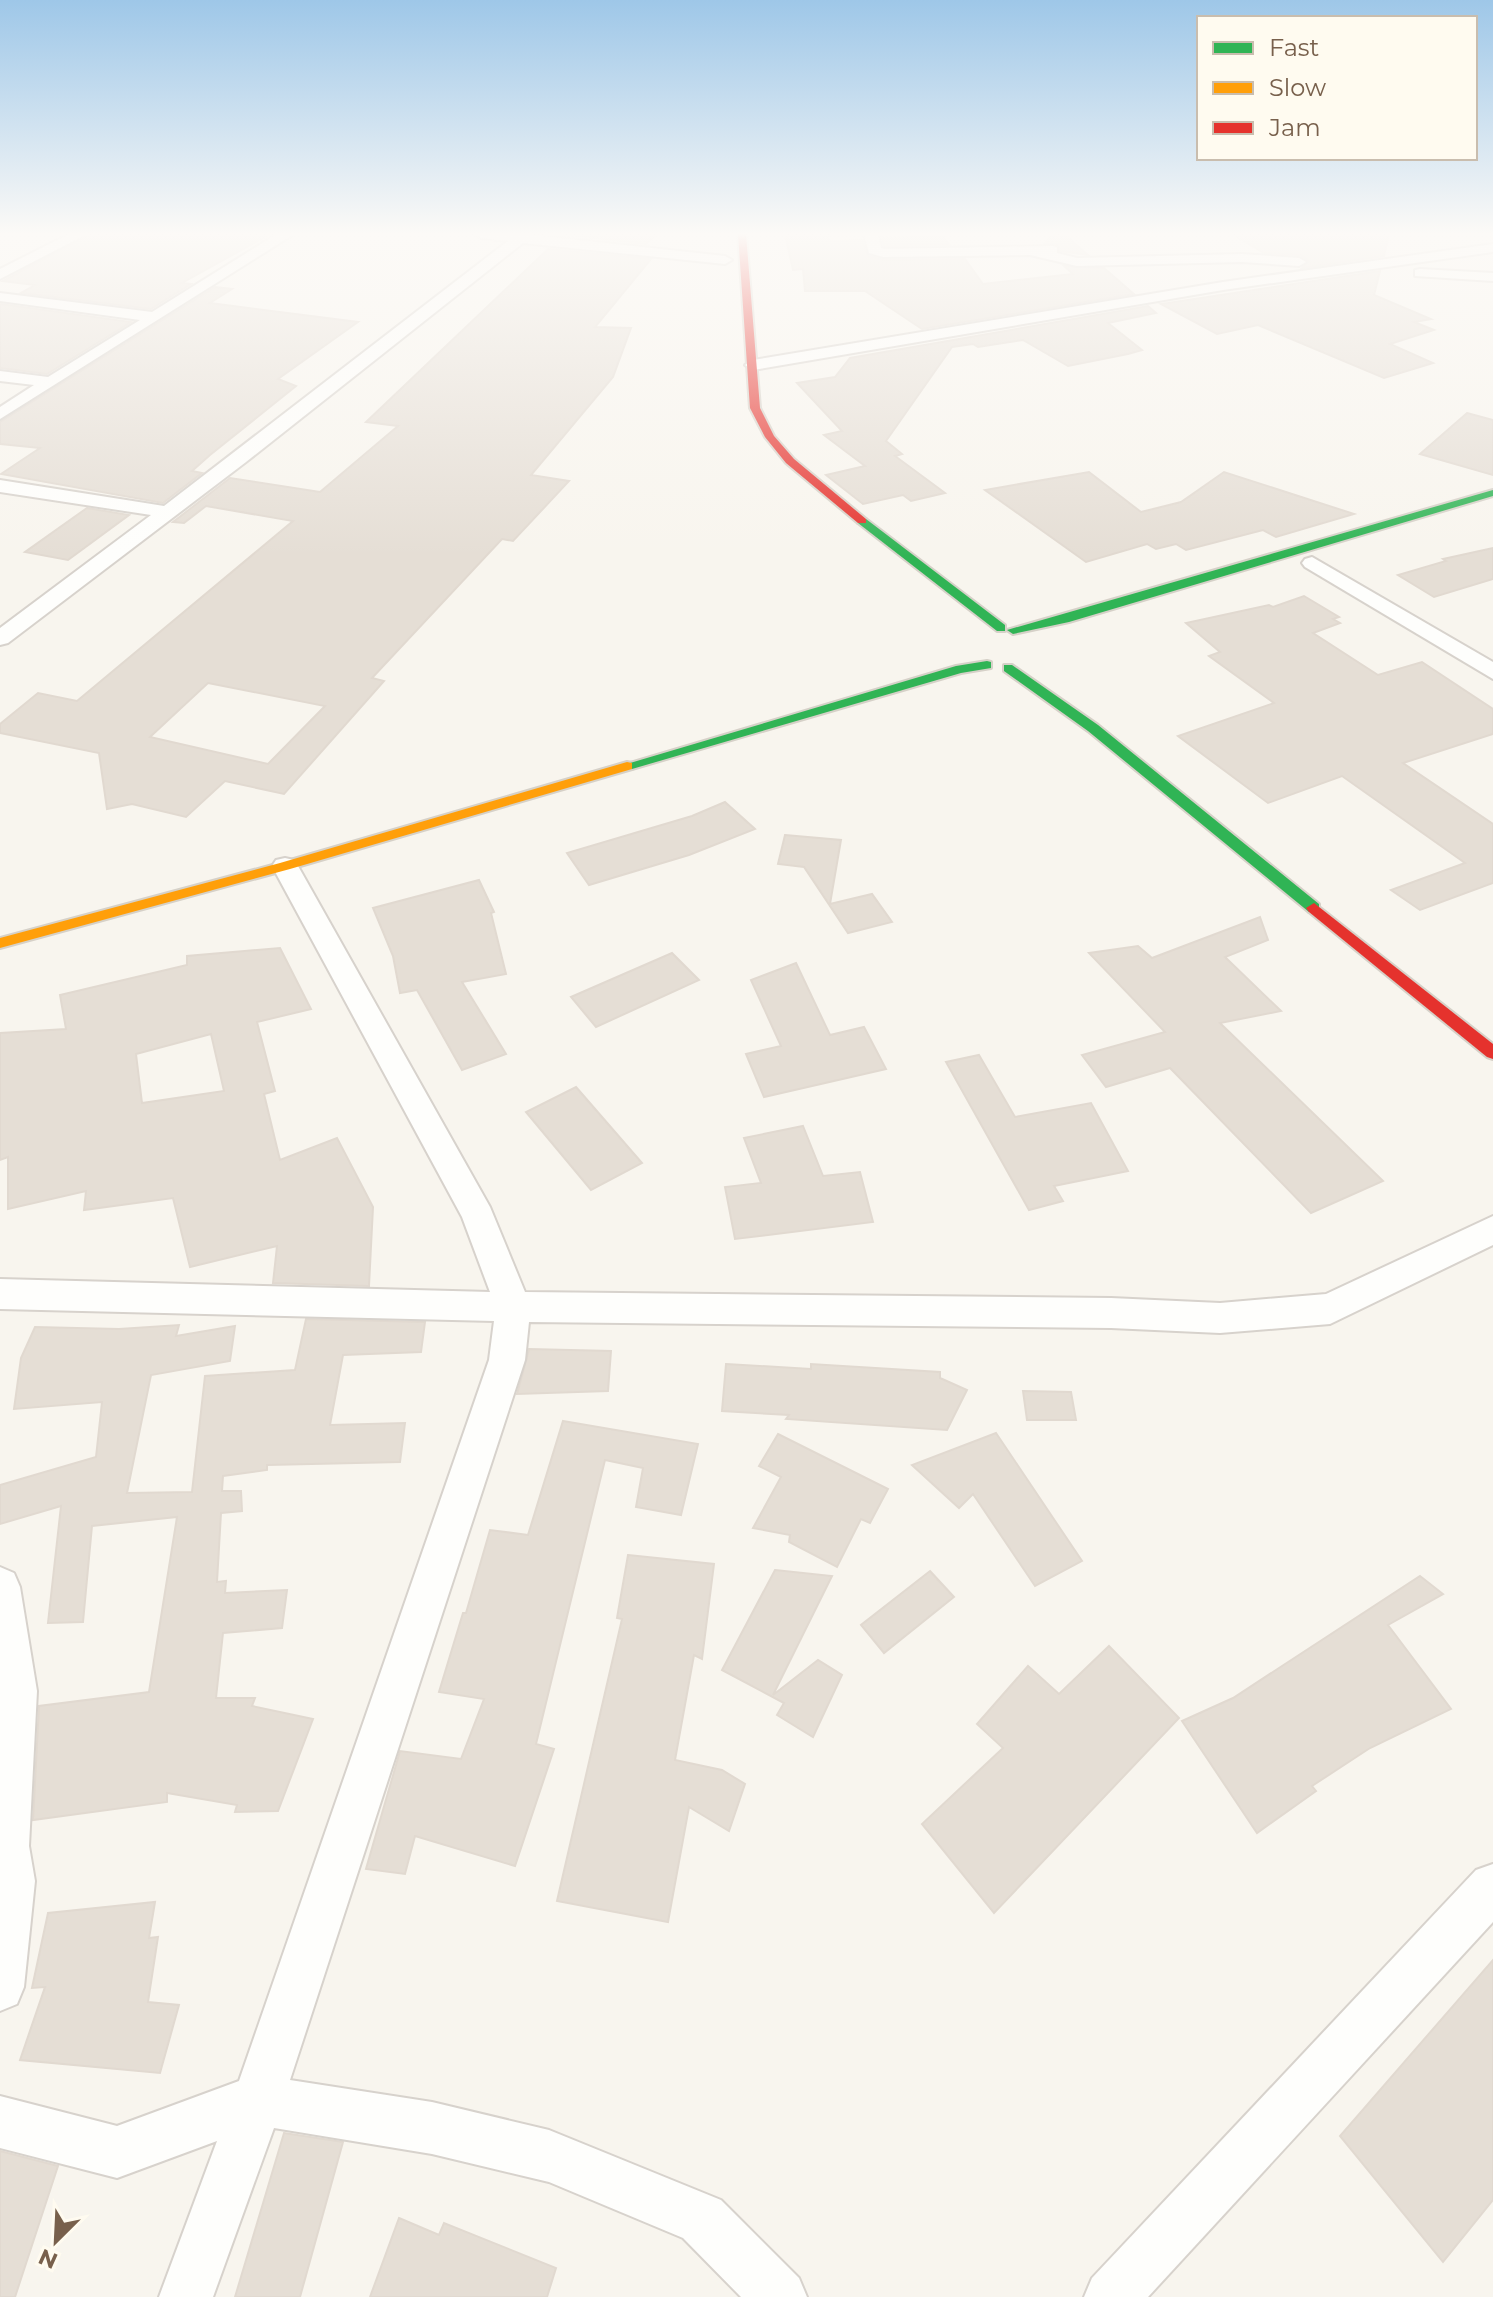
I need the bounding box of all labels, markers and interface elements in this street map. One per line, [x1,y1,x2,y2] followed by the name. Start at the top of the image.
[1197,16,1477,160] legend
[1269,33,1320,62] text: Fast
[1269,73,1326,102] text: Slow
[1268,113,1321,142] text: Jam
[16,2201,96,2281] north arrow
[34,2243,62,2275] text: N

